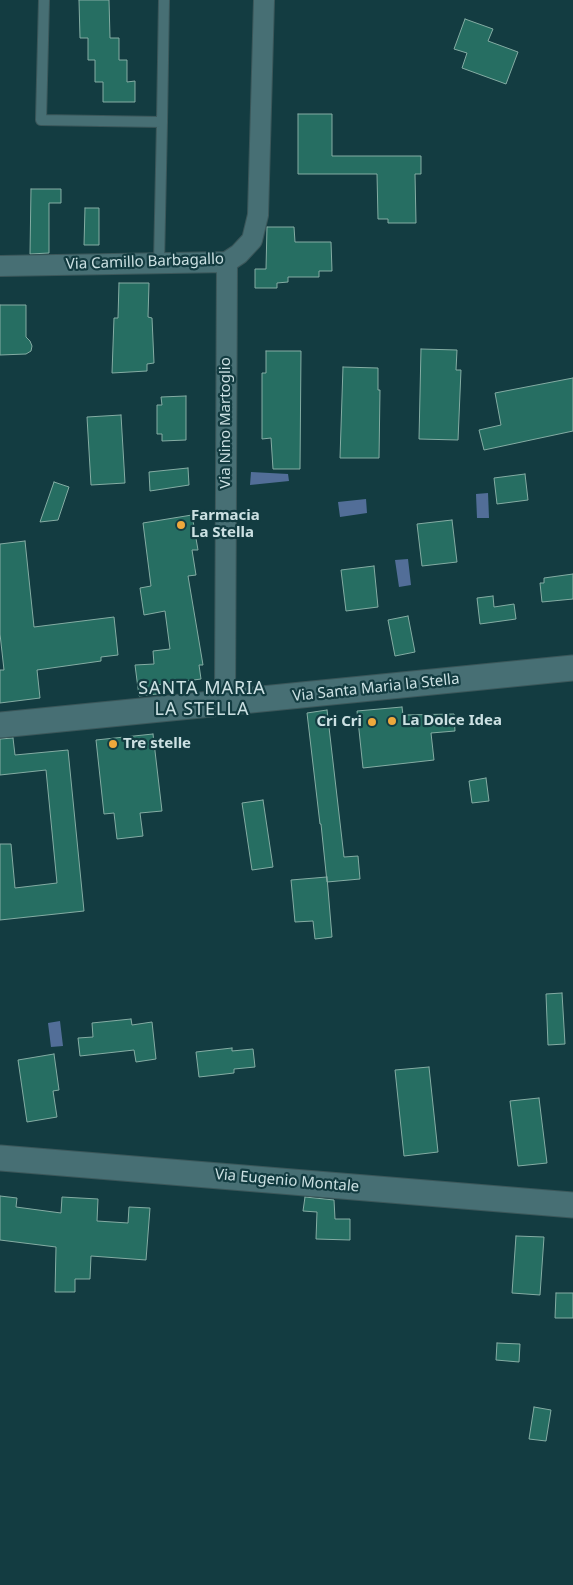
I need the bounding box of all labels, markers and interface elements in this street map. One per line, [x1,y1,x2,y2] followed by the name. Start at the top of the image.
[66,250,224,274] street label: Via Camillo Barbagallo
[217,357,235,489] street label: Via Nino Martoglio
[191,507,260,542] place label: Farmacia La Stella
[175,519,187,531] marker: Farmacia La Stella
[292,670,460,706] street label: Via Santa Maria la Stella
[137,678,267,721] district label: SANTA MARIA LA STELLA
[402,712,502,730] place label: La Dolce Idea
[316,713,362,731] place label: Cri Cri
[386,715,398,727] marker: La Dolce Idea
[366,716,378,728] marker: Cri Cri
[123,735,191,753] place label: Tre stelle
[107,738,119,750] marker: Tre stelle
[214,1166,360,1196] street label: Via Eugenio Montale

